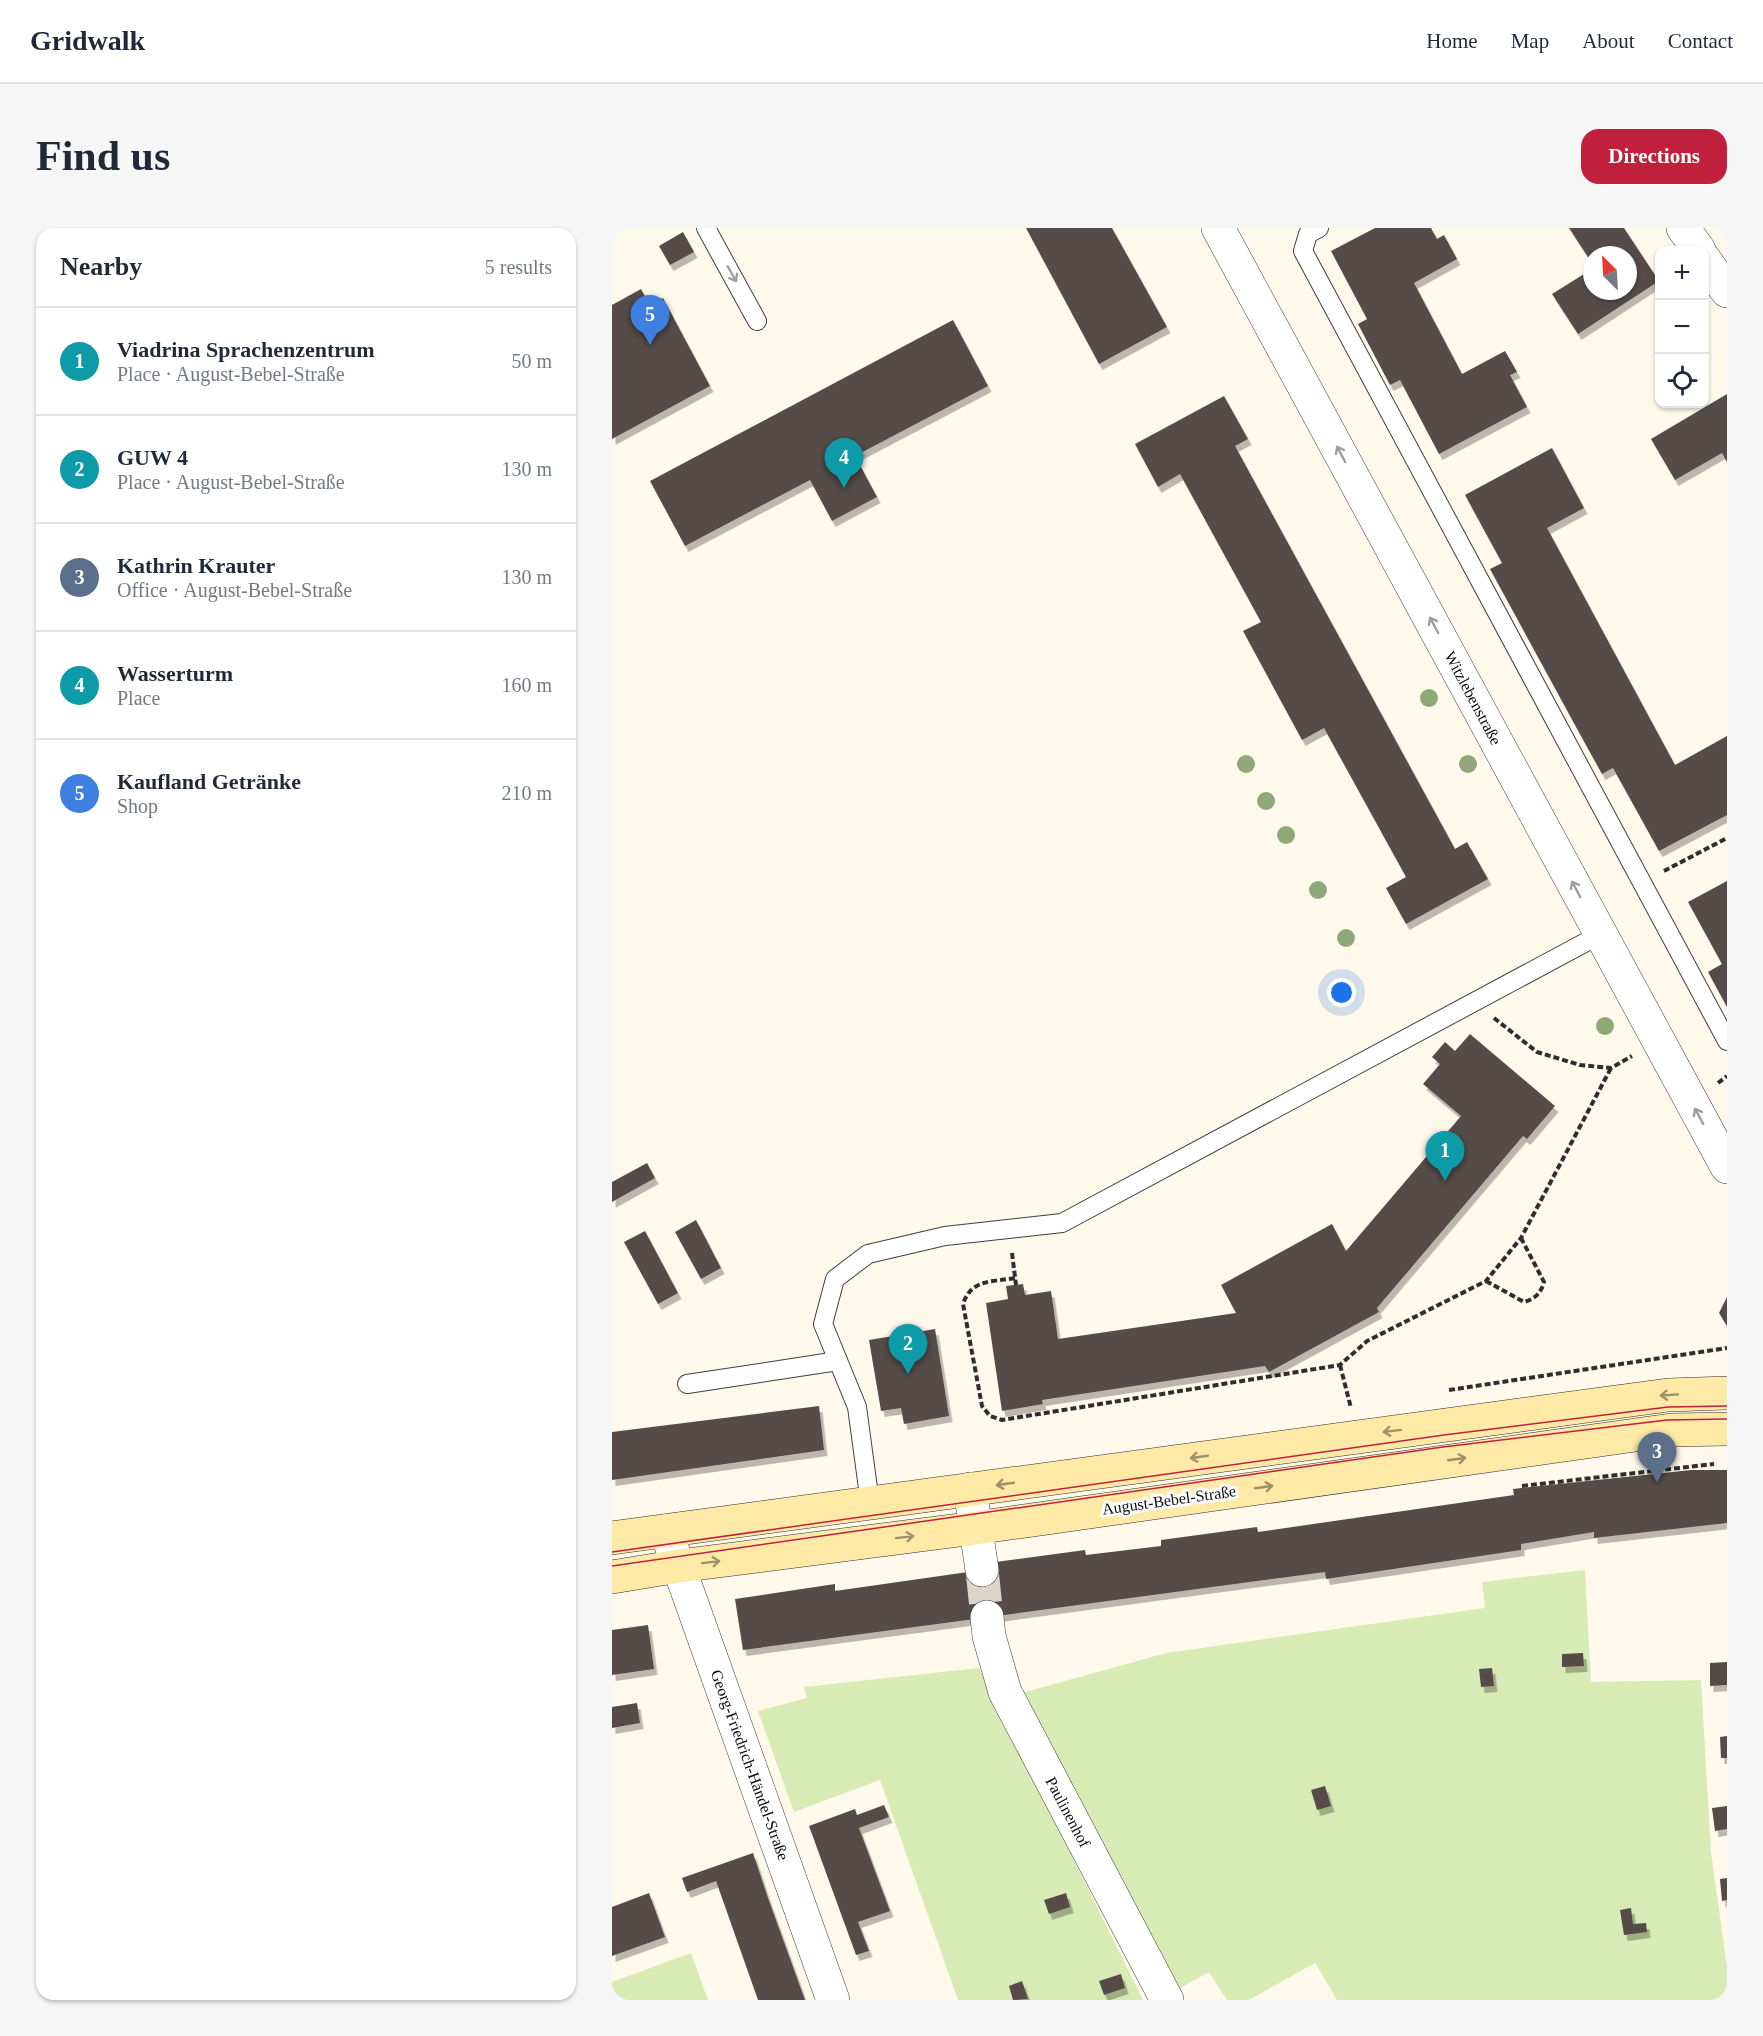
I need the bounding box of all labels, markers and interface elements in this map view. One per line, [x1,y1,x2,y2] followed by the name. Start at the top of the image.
[30,25,145,56] text: Gridwalk
[1426,29,1478,53] text: Home
[1511,29,1549,53] text: Map
[1582,29,1635,53] text: About
[1668,29,1733,53] text: Contact
[1581,129,1727,184] button: Directions
[36,133,170,179] text: Find us
[1583,246,1637,300] north arrow
[1655,246,1709,408] map controls
[1655,246,1709,300] button: +
[60,252,142,281] text: Nearby
[485,256,552,278] text: 5 results
[727,265,739,282] one-way arrow
[630,296,669,345] pin: 5
[1655,300,1709,354] button: −
[117,337,375,362] text: Viadrina Sprachenzentrum
[75,350,85,372] text: 1
[511,350,552,372] text: 50 m
[1655,354,1709,408] button: locate
[117,363,345,385] text: Place · August-Bebel-Straße
[824,438,864,488] pin: 4
[117,445,188,470] text: GUW 4
[1335,445,1346,463] one-way arrow
[75,458,85,480] text: 2
[501,458,552,480] text: 130 m
[117,471,345,493] text: Place · August-Bebel-Straße
[117,553,275,578] text: Kathrin Krauter
[75,566,85,588] text: 3
[501,566,552,588] text: 130 m
[117,579,352,601] text: Office · August-Bebel-Straße
[1428,617,1440,634] one-way arrow
[1441,648,1505,748] street label: Witzlebenstraße
[117,661,233,686] text: Wasserturm
[75,674,85,696] text: 4
[501,674,552,696] text: 160 m
[117,687,160,709] text: Place
[117,769,301,794] text: Kaufland Getränke
[75,782,85,804] text: 5
[501,782,552,804] text: 210 m
[117,795,158,817] text: Shop
[1570,881,1582,898] one-way arrow
[1327,978,1356,1007] your location
[1693,1108,1705,1125] one-way arrow
[1426,1132,1464,1181] pin: 1
[888,1324,928,1374] pin: 2
[1659,1390,1679,1401] one-way arrow
[1382,1426,1402,1437] one-way arrow
[1638,1432,1676,1482] pin: 3
[1189,1452,1209,1463] one-way arrow
[1447,1454,1467,1465] one-way arrow
[996,1478,1016,1489] one-way arrow
[1254,1481,1274,1492] one-way arrow
[1101,1482,1237,1519] street label: August-Bebel-Straße
[894,1531,914,1542] one-way arrow
[701,1556,721,1567] one-way arrow
[707,1667,792,1863] street label: Georg-Friedrich-Händel-Straße
[1042,1774,1094,1851] street label: Paulinenhof

